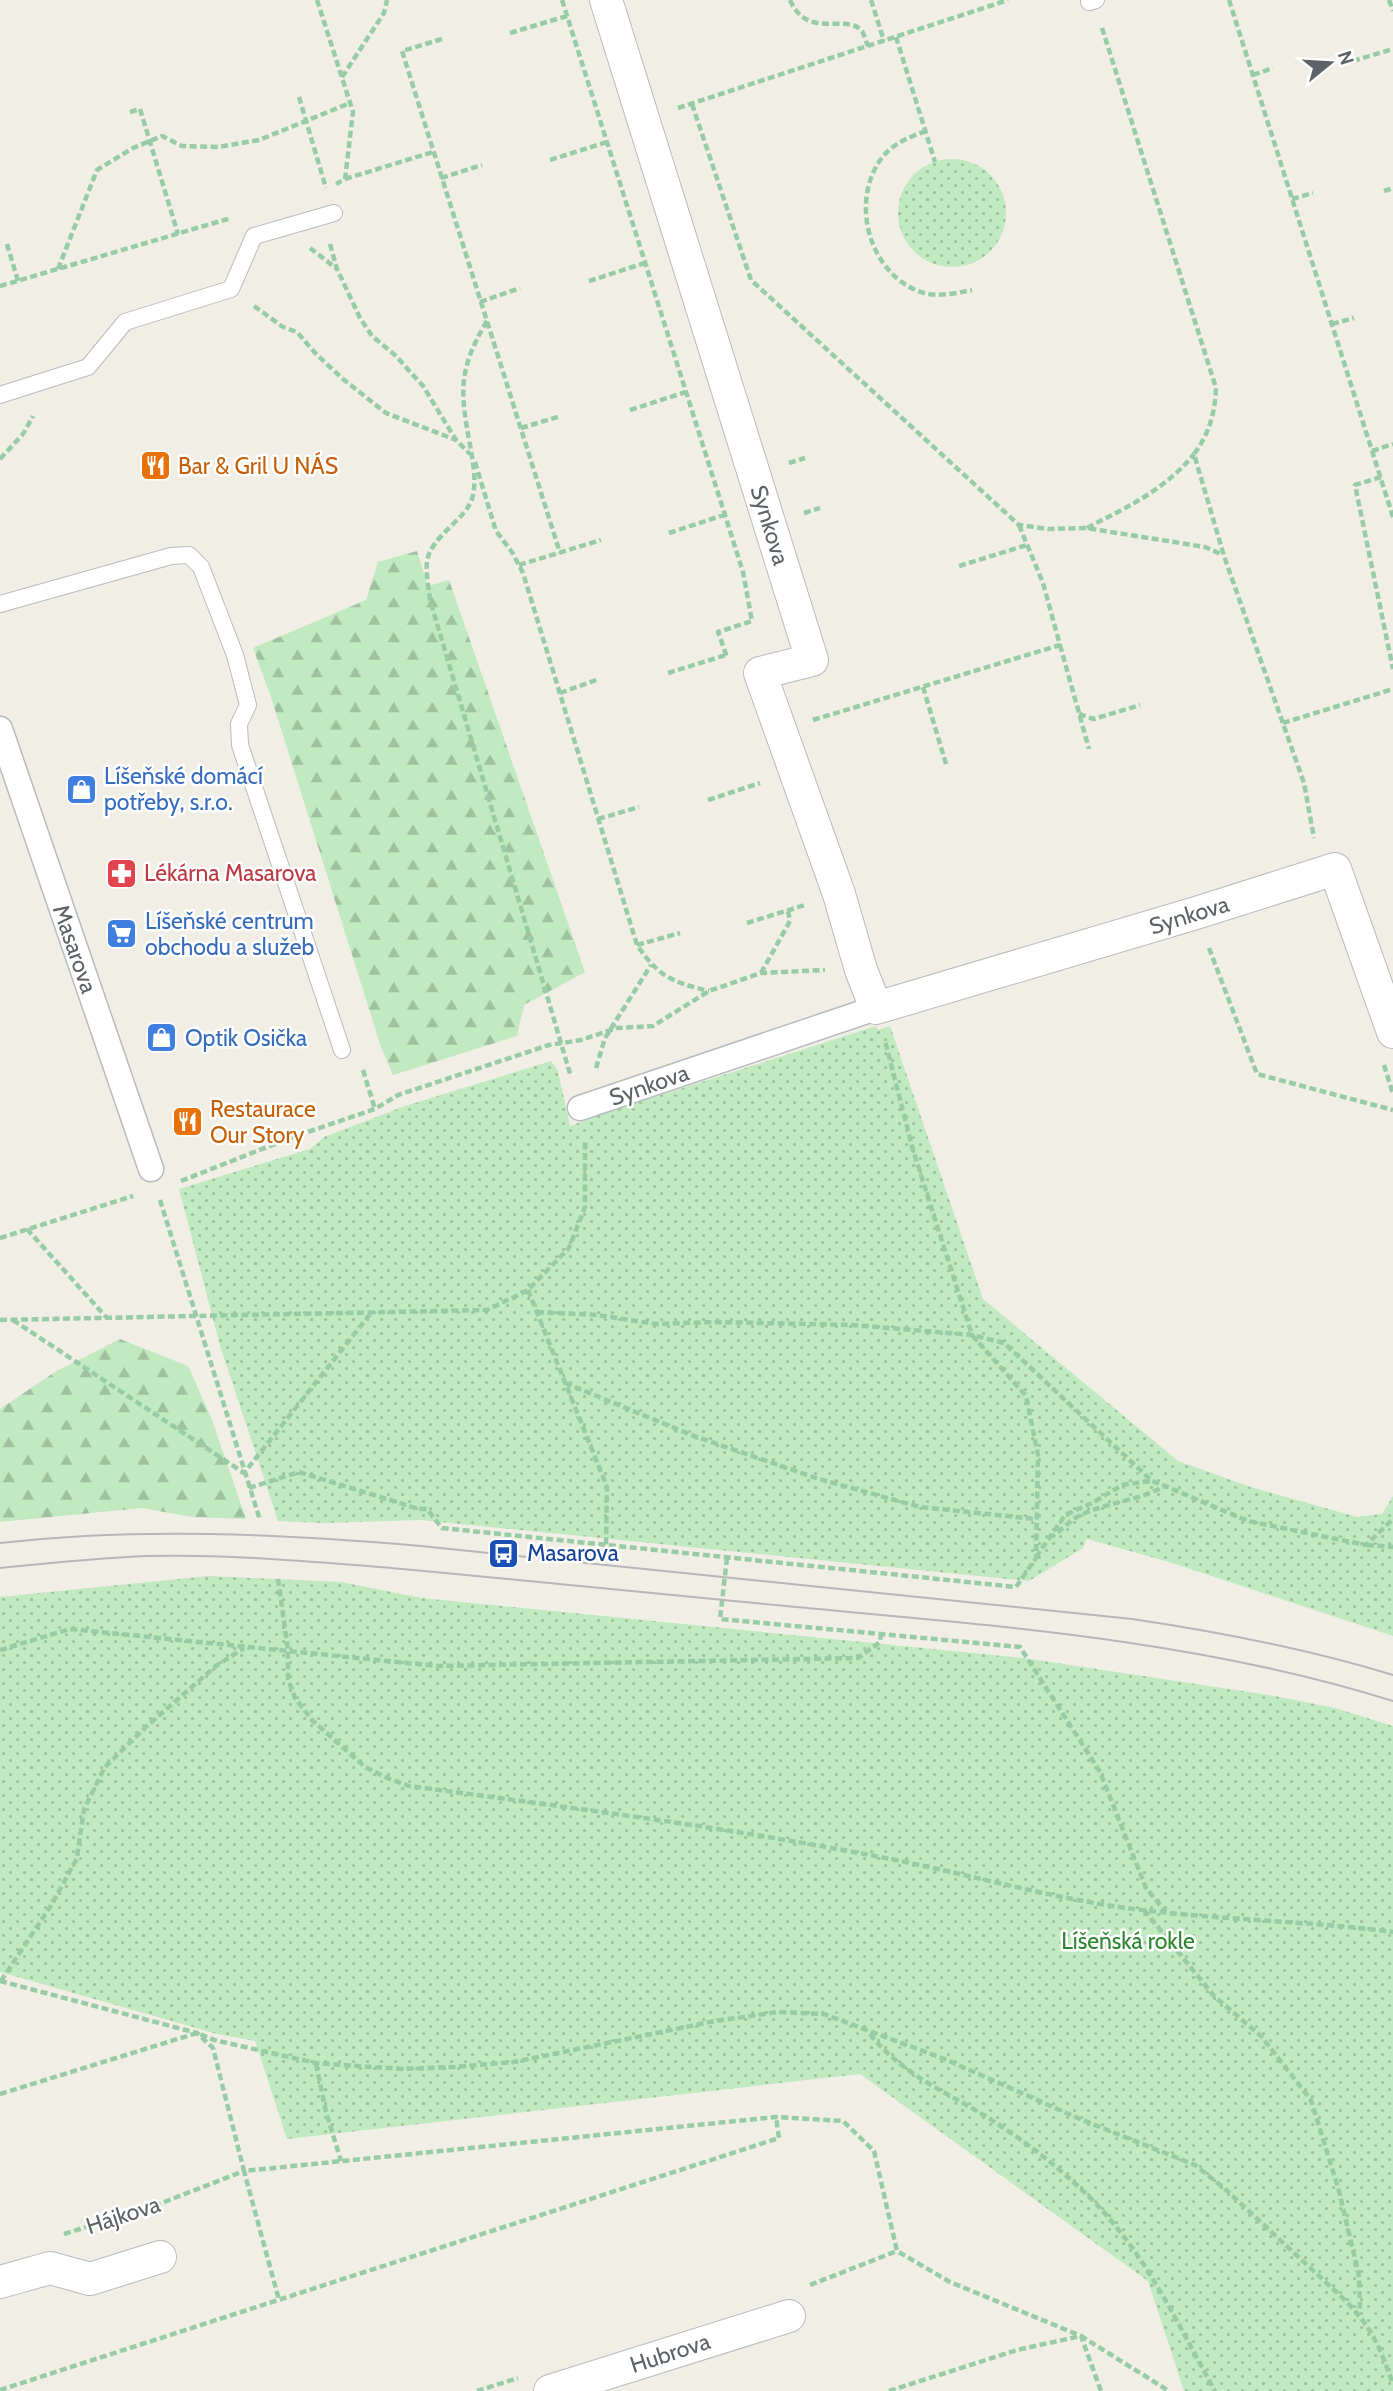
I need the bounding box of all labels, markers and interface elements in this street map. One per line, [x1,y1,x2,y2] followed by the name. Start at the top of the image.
[1295,28,1365,98] north arrow
[1333,48,1359,68] text: N
[138,449,172,483] restaurant icon: Bar & Gril U NÁS
[178,451,338,480] place label: Bar & Gril U NÁS
[745,482,795,568] street label: Synkova
[104,762,263,816] place label: Líšeňské domácí potřeby, s.r.o.
[64,772,98,806] shop icon: Líšeňské domácí potřeby, s.r.o.
[104,856,138,890] pharmacy icon: Lékárna Masarova
[144,859,316,887] place label: Lékárna Masarova
[1146,890,1232,940] street label: Synkova
[47,901,103,997] street label: Masarova
[145,907,315,961] place label: Líšeňské centrum obchodu a služeb
[105,917,139,951] supermarket icon: Líšeňské centrum obchodu a služeb
[145,1021,179,1055] shop icon: Optik Osička
[185,1024,307,1052] place label: Optik Osička
[606,1058,692,1112] street label: Synkova
[210,1095,316,1149] place label: Restaurace Our Story
[170,1105,204,1139] restaurant icon: Restaurace Our Story
[487,1536,521,1570] bus stop icon: Masarova
[527,1539,619,1567] place label: Masarova
[1061,1927,1195,1955] park label: Líšeňská rokle
[82,2190,164,2240] street label: Hájkova
[626,2327,714,2379] street label: Hubrova

